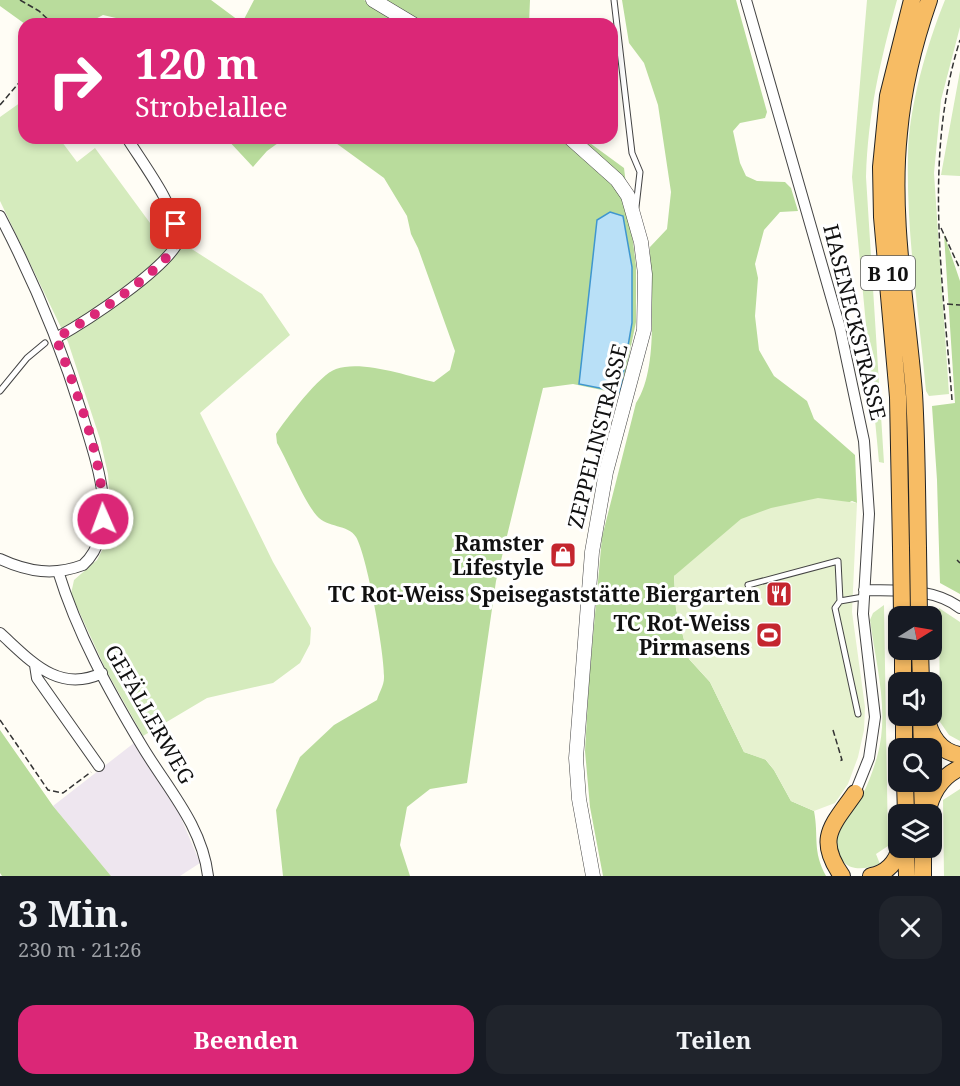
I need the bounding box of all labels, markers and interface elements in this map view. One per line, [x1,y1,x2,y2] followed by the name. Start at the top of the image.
[135,34,259,91] text: 120 m
[36,42,114,120] icon: right
[135,88,288,125] text: Strobelallee
[150,198,201,249] pin
[159,207,192,240] icon: arrive
[817,221,893,423] street label: HASENECKSTRASSE
[861,256,915,290] road number: B 10
[561,341,633,531] street label: ZEPPELINSTRASSE
[71,487,135,551] position arrow
[452,529,544,581] place label: Ramster Lifestyle
[548,540,578,570] shop icon: Ramster Lifestyle
[764,579,794,609] restaurant icon: TC Rot-Weiss Speisegaststätte Biergarten
[328,580,760,608] place label: TC Rot-Weiss Speisegaststätte Biergarten
[888,606,942,660] north arrow
[888,606,942,858] map controls
[614,609,750,661] place label: TC Rot-Weiss Pirmasens
[754,620,784,650] sports icon: TC Rot-Weiss Pirmasens
[99,639,201,789] street label: GEFÄLLERWEG
[888,672,942,726] button: sound
[888,738,942,792] button: search
[888,804,942,858] button: layers
[18,889,129,938] text: 3 Min.
[879,896,942,959] button: close
[18,936,141,963] text: 230 m · 21:26
[18,1005,474,1074] button: Beenden
[486,1005,942,1074] button: Teilen

